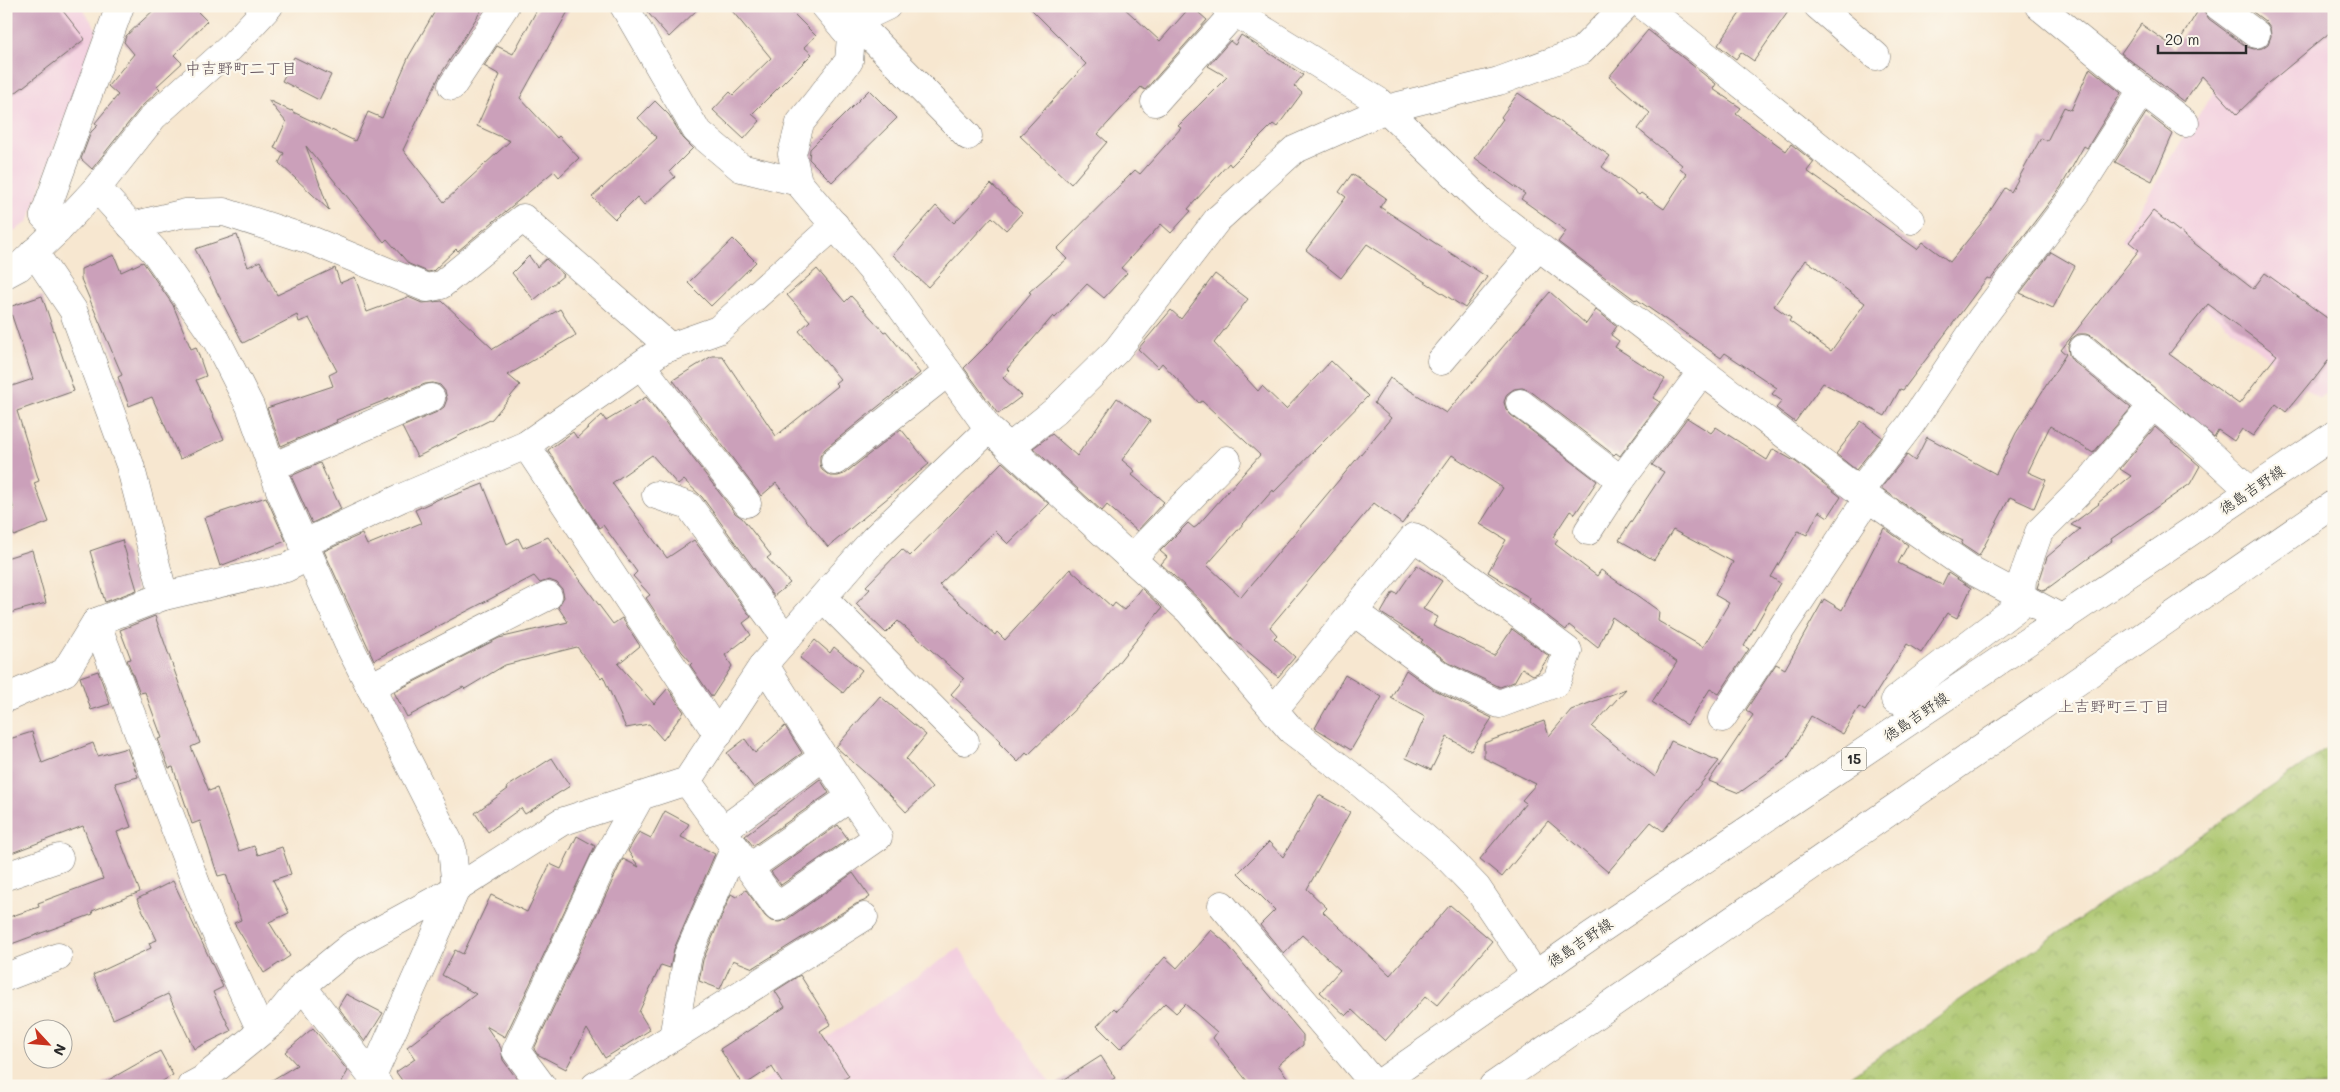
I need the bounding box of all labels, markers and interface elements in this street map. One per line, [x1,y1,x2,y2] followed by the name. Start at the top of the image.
[2158,22,2245,54] scale bar
[2165,29,2199,49] text: 20 m
[185,57,297,78] district label: 中吉野町二丁目
[2215,460,2288,518] street label: 徳島吉野線
[1879,687,1952,745] street label: 徳島吉野線
[2058,695,2170,716] district label: 上吉野町三丁目
[1842,748,1866,771] road number: 15
[1543,913,1616,971] street label: 徳島吉野線
[22,1020,72,1070] north arrow
[49,1041,71,1059] text: N

